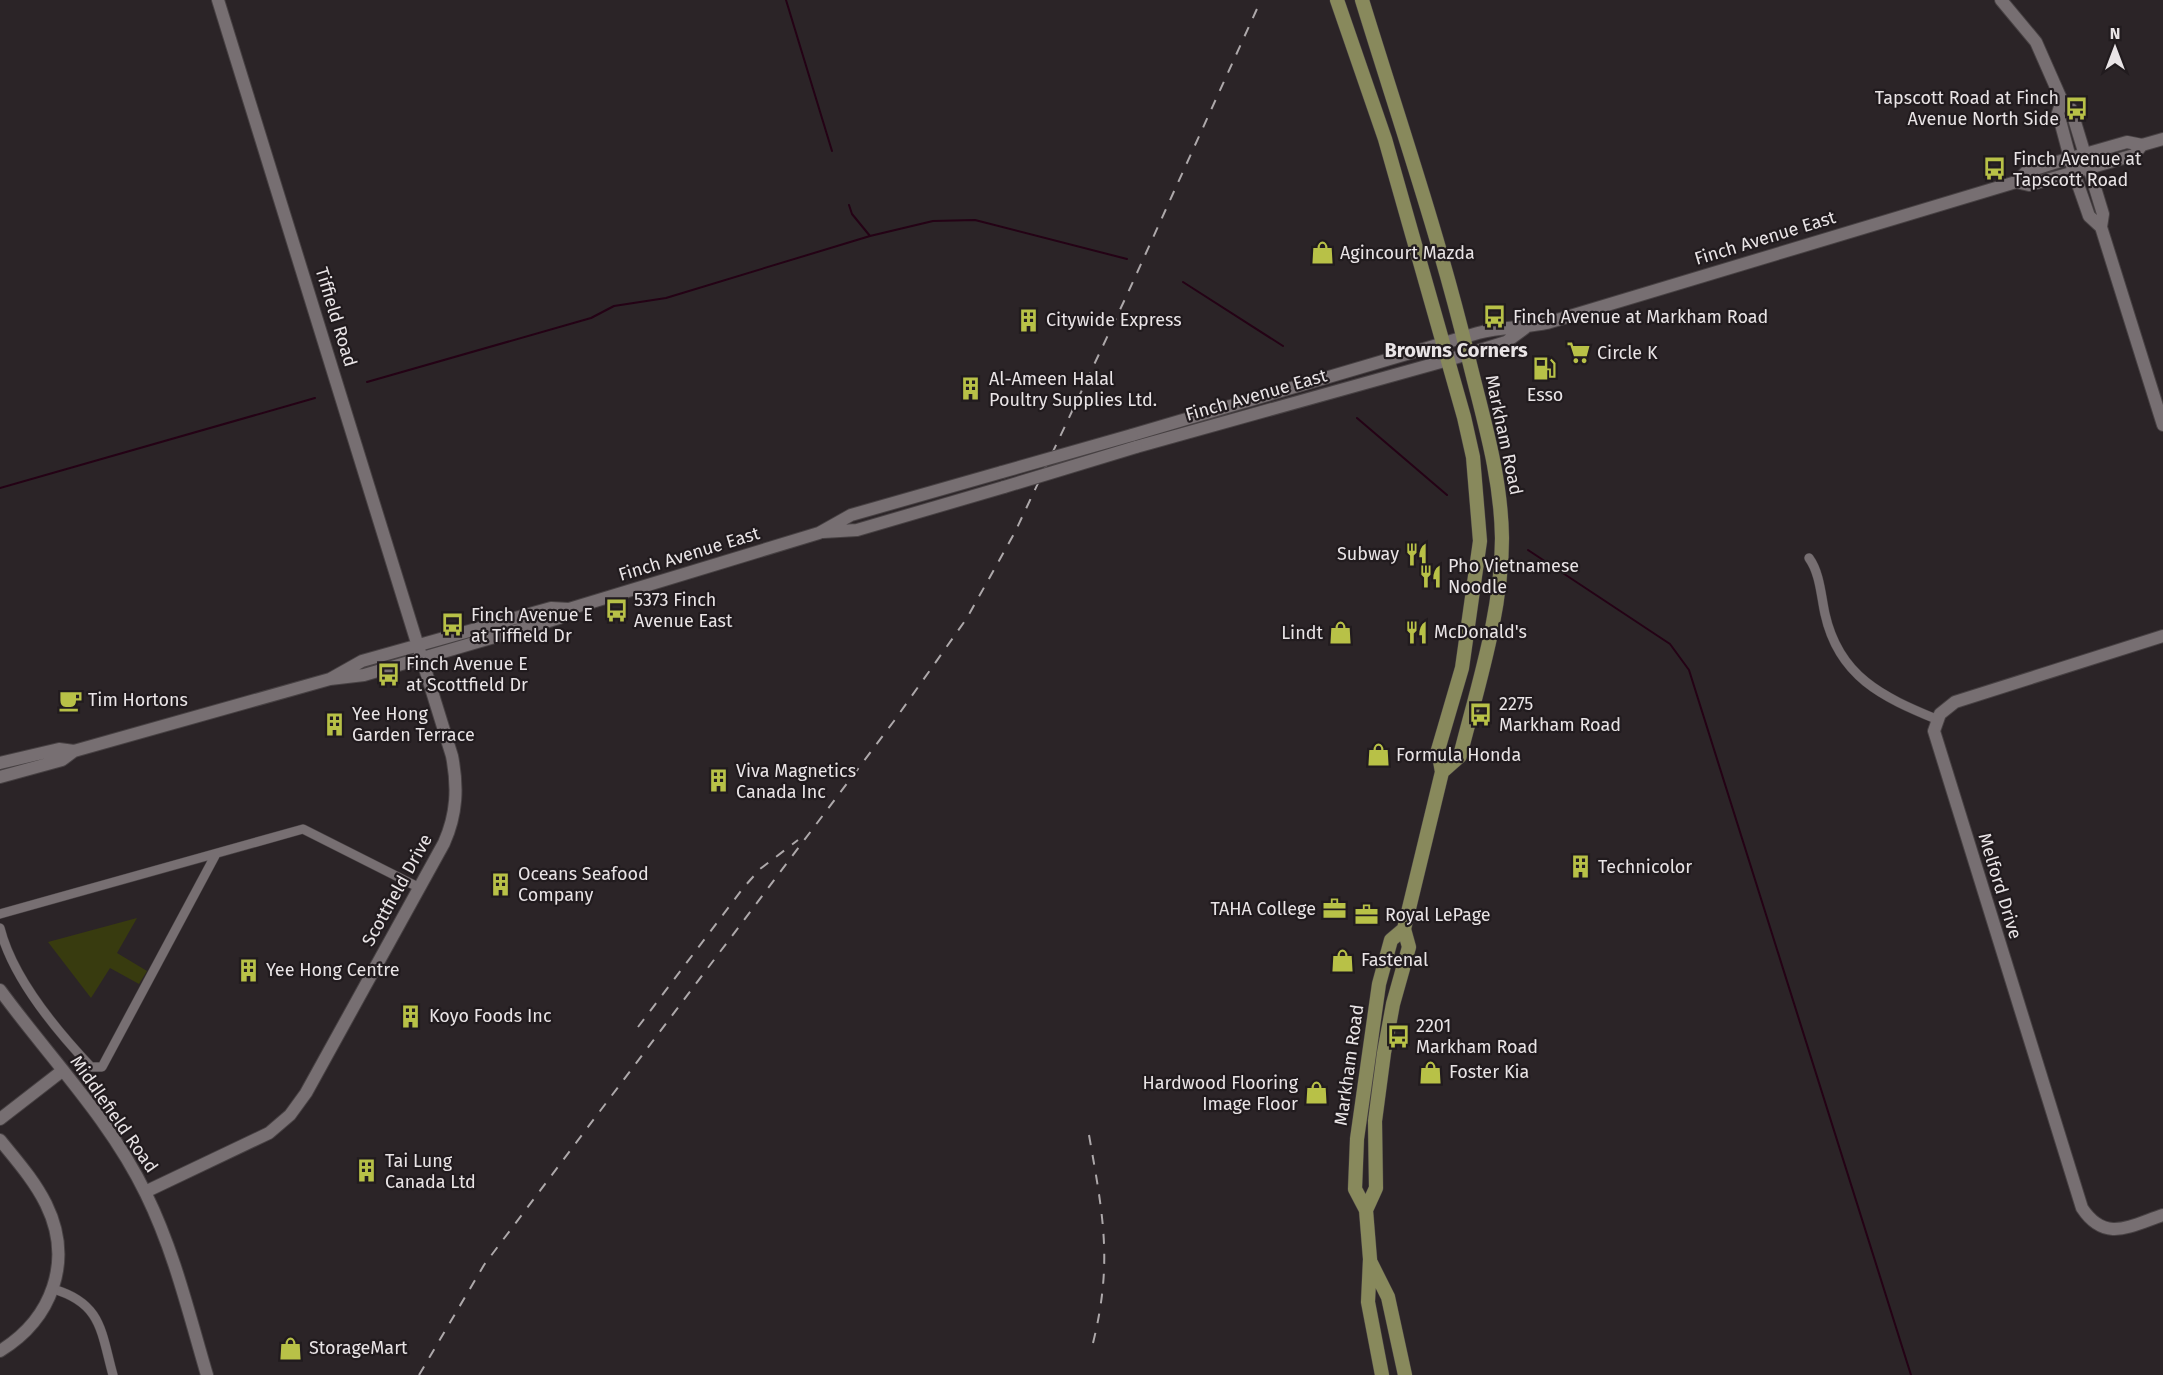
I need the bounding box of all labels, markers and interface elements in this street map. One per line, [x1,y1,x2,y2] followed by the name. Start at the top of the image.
[2085,18,2145,78] north arrow
[2110,24,2120,43] text: N
[1875,87,2059,130] place label: Tapscott Road at Finch Avenue North Side
[2064,95,2090,121] bus stop icon: Tapscott Road at Finch Avenue North Side
[2013,148,2142,191] place label: Finch Avenue at Tapscott Road
[1982,156,2008,182] bus stop icon: Finch Avenue at Tapscott Road
[1692,206,1839,270] street label: Finch Avenue East
[1309,240,1335,266] shop icon: Agincourt Mazda
[1340,242,1475,264] place label: Agincourt Mazda
[310,265,362,369] street label: Tiffield Road
[1482,304,1508,330] bus stop icon: Finch Avenue at Markham Road
[1513,306,1768,328] place label: Finch Avenue at Markham Road
[1015,307,1041,333] building icon: Citywide Express
[1046,309,1182,331] place label: Citywide Express
[1384,338,1528,362] district label: Browns Corners
[1566,340,1592,366] supermarket icon: Circle K
[1597,342,1658,364] place label: Circle K
[1532,356,1558,382] fuel station icon: Esso
[1183,364,1330,426] street label: Finch Avenue East
[989,368,1157,411] place label: Al-Ameen Halal Poultry Supplies Ltd.
[1481,373,1527,497] street label: Markham Road
[958,376,984,402] building icon: Al-Ameen Halal Poultry Supplies Ltd.
[1527,384,1563,406] place label: Esso
[616,522,763,586] street label: Finch Avenue East
[1404,541,1430,567] restaurant icon: Subway
[1337,543,1399,565] place label: Subway
[1448,555,1579,598] place label: Pho Vietnamese Noodle
[1417,563,1443,589] restaurant icon: Pho Vietnamese Noodle
[634,589,733,632] place label: 5373 Finch Avenue East
[603,597,629,623] bus stop icon: 5373 Finch Avenue East
[471,604,593,647] place label: Finch Avenue E at Tiffield Dr
[440,612,466,638] bus stop icon: Finch Avenue E at Tiffield Dr
[1403,619,1429,645] restaurant icon: McDonald's
[1328,620,1354,646] shop icon: Lindt
[1434,621,1527,643] place label: McDonald's
[1281,622,1323,644] place label: Lindt
[406,653,528,696] place label: Finch Avenue E at Scottfield Dr
[375,661,401,687] bus stop icon: Finch Avenue E at Scottfield Dr
[57,687,83,713] cafe icon: Tim Hortons
[88,689,188,711] place label: Tim Hortons
[1499,693,1621,736] place label: 2275 Markham Road
[1468,701,1494,727] bus stop icon: 2275 Markham Road
[352,703,475,746] place label: Yee Hong Garden Terrace
[321,711,347,737] building icon: Yee Hong Garden Terrace
[1365,742,1391,768] shop icon: Formula Honda
[1396,744,1521,766] place label: Formula Honda
[736,760,856,803] place label: Viva Magnetics Canada Inc
[705,768,731,794] building icon: Viva Magnetics Canada Inc
[357,830,437,950] street label: Scottfield Drive
[1973,830,2027,942] street label: Melford Drive
[1567,854,1593,880] building icon: Technicolor
[1598,856,1692,878] place label: Technicolor
[518,863,649,906] place label: Oceans Seafood Company
[487,871,513,897] building icon: Oceans Seafood Company
[1321,896,1347,922] office icon: TAHA College
[1211,898,1316,920] place label: TAHA College
[1354,902,1380,928] office icon: Royal LePage
[1385,904,1491,926] place label: Royal LePage
[1330,947,1356,973] shop icon: Fastenal
[1361,949,1428,971] place label: Fastenal
[235,957,261,983] building icon: Yee Hong Centre
[266,959,399,981] place label: Yee Hong Centre
[398,1003,424,1029] building icon: Koyo Foods Inc
[1330,1003,1368,1127] street label: Markham Road
[429,1005,552,1027] place label: Koyo Foods Inc
[1416,1015,1538,1058] place label: 2201 Markham Road
[1385,1023,1411,1049] bus stop icon: 2201 Markham Road
[65,1051,163,1177] street label: Middlefield Road
[1418,1059,1444,1085] shop icon: Foster Kia
[1449,1061,1529,1083] place label: Foster Kia
[1143,1072,1299,1115] place label: Hardwood Flooring Image Floor
[1303,1080,1329,1106] shop icon: Hardwood Flooring Image Floor
[385,1150,476,1193] place label: Tai Lung Canada Ltd
[354,1158,380,1184] building icon: Tai Lung Canada Ltd
[278,1335,304,1361] shop icon: StorageMart
[309,1337,408,1359] place label: StorageMart

